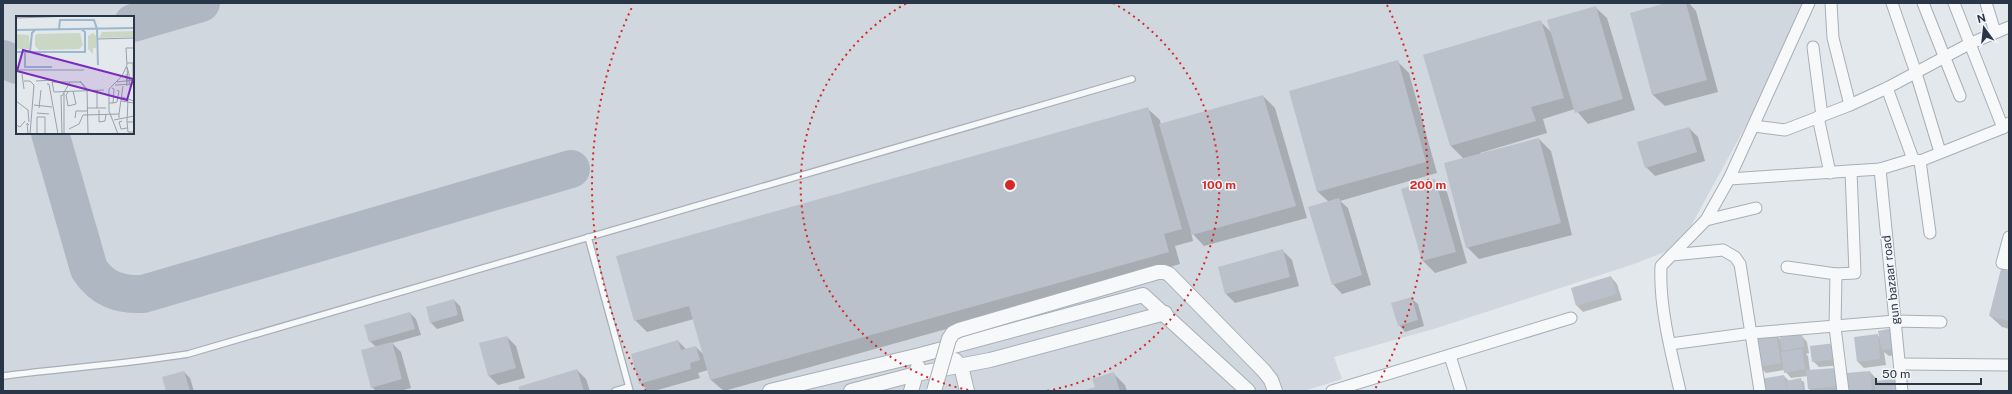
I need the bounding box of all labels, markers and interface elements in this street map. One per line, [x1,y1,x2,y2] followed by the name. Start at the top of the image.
[1964,8,2004,48] north arrow
[1976,11,1987,25] text: N
[16,16,134,134] inset map
[1003,178,1017,192] centre of rings
[1202,178,1236,192] text: 100 m
[1410,178,1446,192] text: 200 m
[1879,235,1903,325] street label: gun bazaar road
[1876,360,1981,386] scale bar
[1882,367,1910,381] text: 50 m

